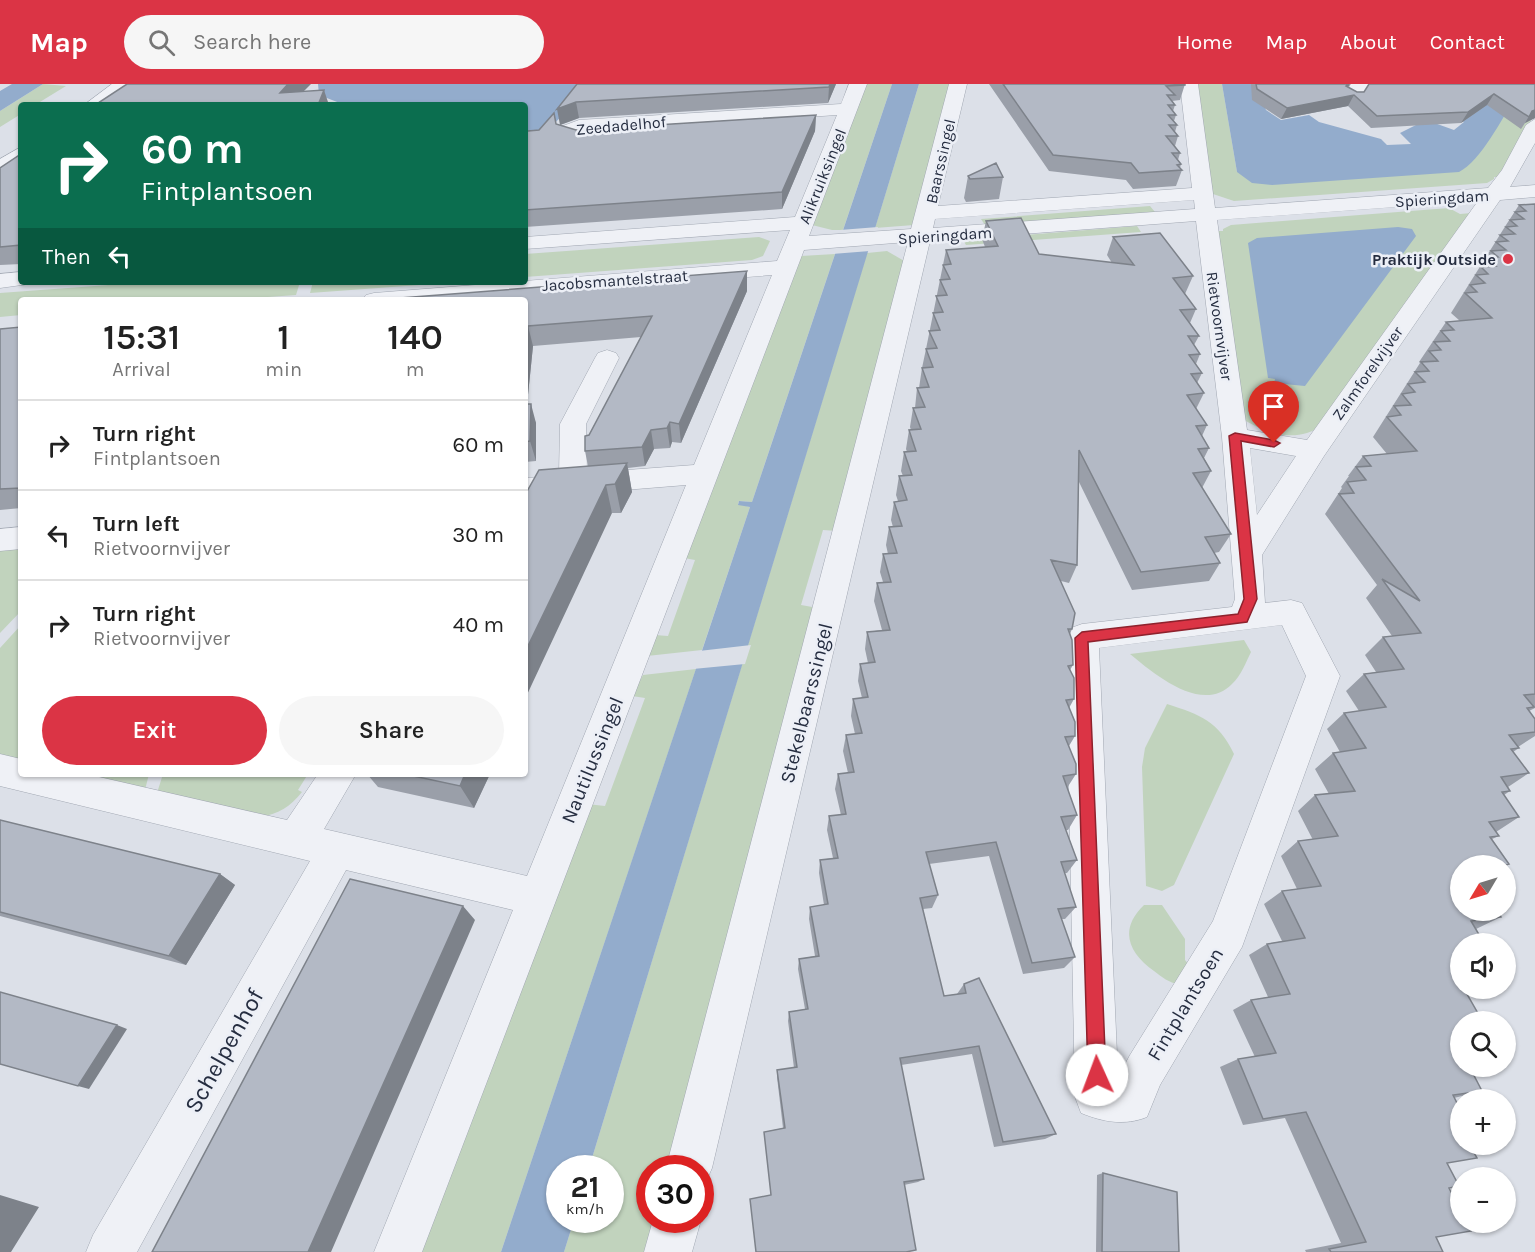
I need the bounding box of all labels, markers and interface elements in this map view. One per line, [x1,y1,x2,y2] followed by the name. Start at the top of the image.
[124,15,544,69] search box
[30,26,88,59] text: Map
[145,26,178,59] icon: search
[193,29,311,55] text: Search here
[1177,30,1233,54] text: Home
[1266,30,1307,54] text: Map
[1340,30,1397,54] text: About
[1430,30,1505,54] text: Contact
[575,112,667,139] street label: Zeedadelhof
[922,117,959,205] street label: Baarssingel
[141,124,244,174] text: 60 m
[42,126,120,204] icon: right
[795,126,850,227] street label: Alikruiksingel
[141,175,313,207] text: Fintplantsoen
[1394,186,1490,211] street label: Spieringdam
[897,223,993,248] street label: Spieringdam
[103,240,136,273] icon: left
[42,244,91,270] text: Then
[1372,250,1496,269] place label: Praktijk Outside
[1501,252,1515,266] marker: Praktijk Outside
[541,266,689,295] street label: Jacobsmantelstraat
[1202,270,1237,382] street label: Rietvoornvijver
[103,316,180,358] text: 15:31
[277,316,290,358] text: 1
[387,316,443,358] text: 140
[1328,322,1407,424] street label: Zalmforelvijver
[112,358,171,381] text: Arrival
[265,358,302,381] text: min
[406,358,424,381] text: m
[1248,381,1299,443] pin
[1257,390,1290,423] icon: arrive
[93,421,196,447] text: Turn right
[42,429,75,462] icon: right
[453,432,504,458] text: 60 m
[93,447,221,470] text: Fintplantsoen
[93,511,180,537] text: Turn left
[42,519,75,552] icon: left
[452,522,504,548] text: 30 m
[93,537,230,560] text: Rietvoornvijver
[93,601,196,627] text: Turn right
[42,609,75,642] icon: right
[453,612,504,638] text: 40 m
[775,621,838,786] street label: Stekelbaarssingel
[93,627,230,650] text: Rietvoornvijver
[557,694,628,827] street label: Nautilussingel
[42,696,267,765] button: Exit
[279,696,504,765] button: Share
[1450,855,1516,921] north arrow
[1450,855,1516,1233] map controls
[1450,933,1516,999] button: sound
[1143,944,1228,1065] street label: Fintplantsoen
[179,984,270,1118] street label: Schelpenhof
[1450,1011,1516,1077] button: search
[1065,1043,1129,1107] position arrow
[1450,1089,1516,1155] button: +
[636,1155,714,1233] speed limit sign: 30
[1450,1167,1516,1233] button: −
[571,1169,599,1205] text: 21
[566,1200,604,1218] text: km/h

